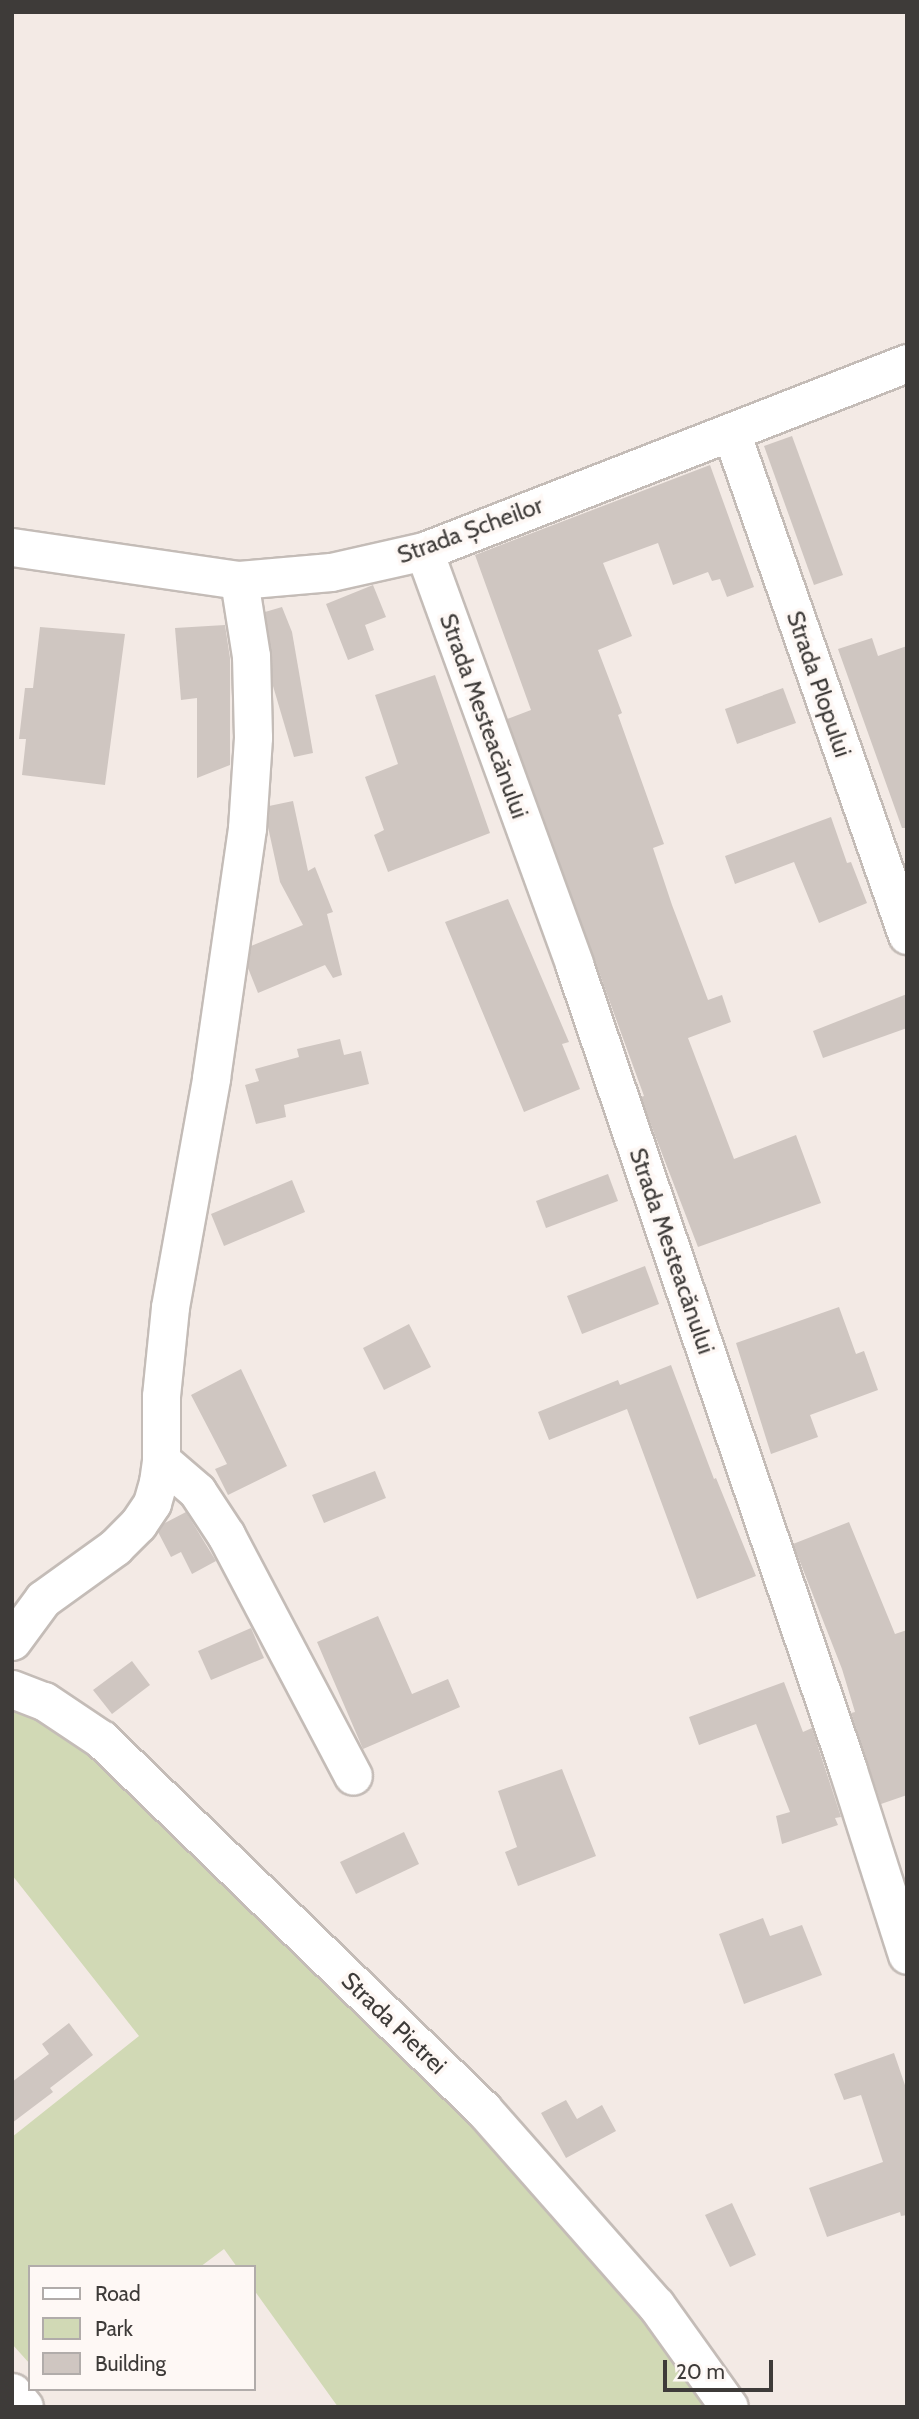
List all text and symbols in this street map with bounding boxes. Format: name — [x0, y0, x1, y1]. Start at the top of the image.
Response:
street label: Strada Șcheilor — [393, 490, 547, 570]
street label: Strada Plopului — [781, 607, 857, 761]
street label: Strada Mesteacănului — [434, 610, 534, 822]
street label: Strada Mesteacănului — [623, 1144, 721, 1358]
street label: Strada Pietrei — [336, 1966, 452, 2080]
legend — [28, 2265, 256, 2391]
text: Road — [95, 2281, 141, 2306]
text: Park — [95, 2316, 133, 2341]
scale bar — [667, 2346, 777, 2390]
text: Building — [95, 2351, 166, 2376]
text: 20 m — [676, 2359, 725, 2384]

